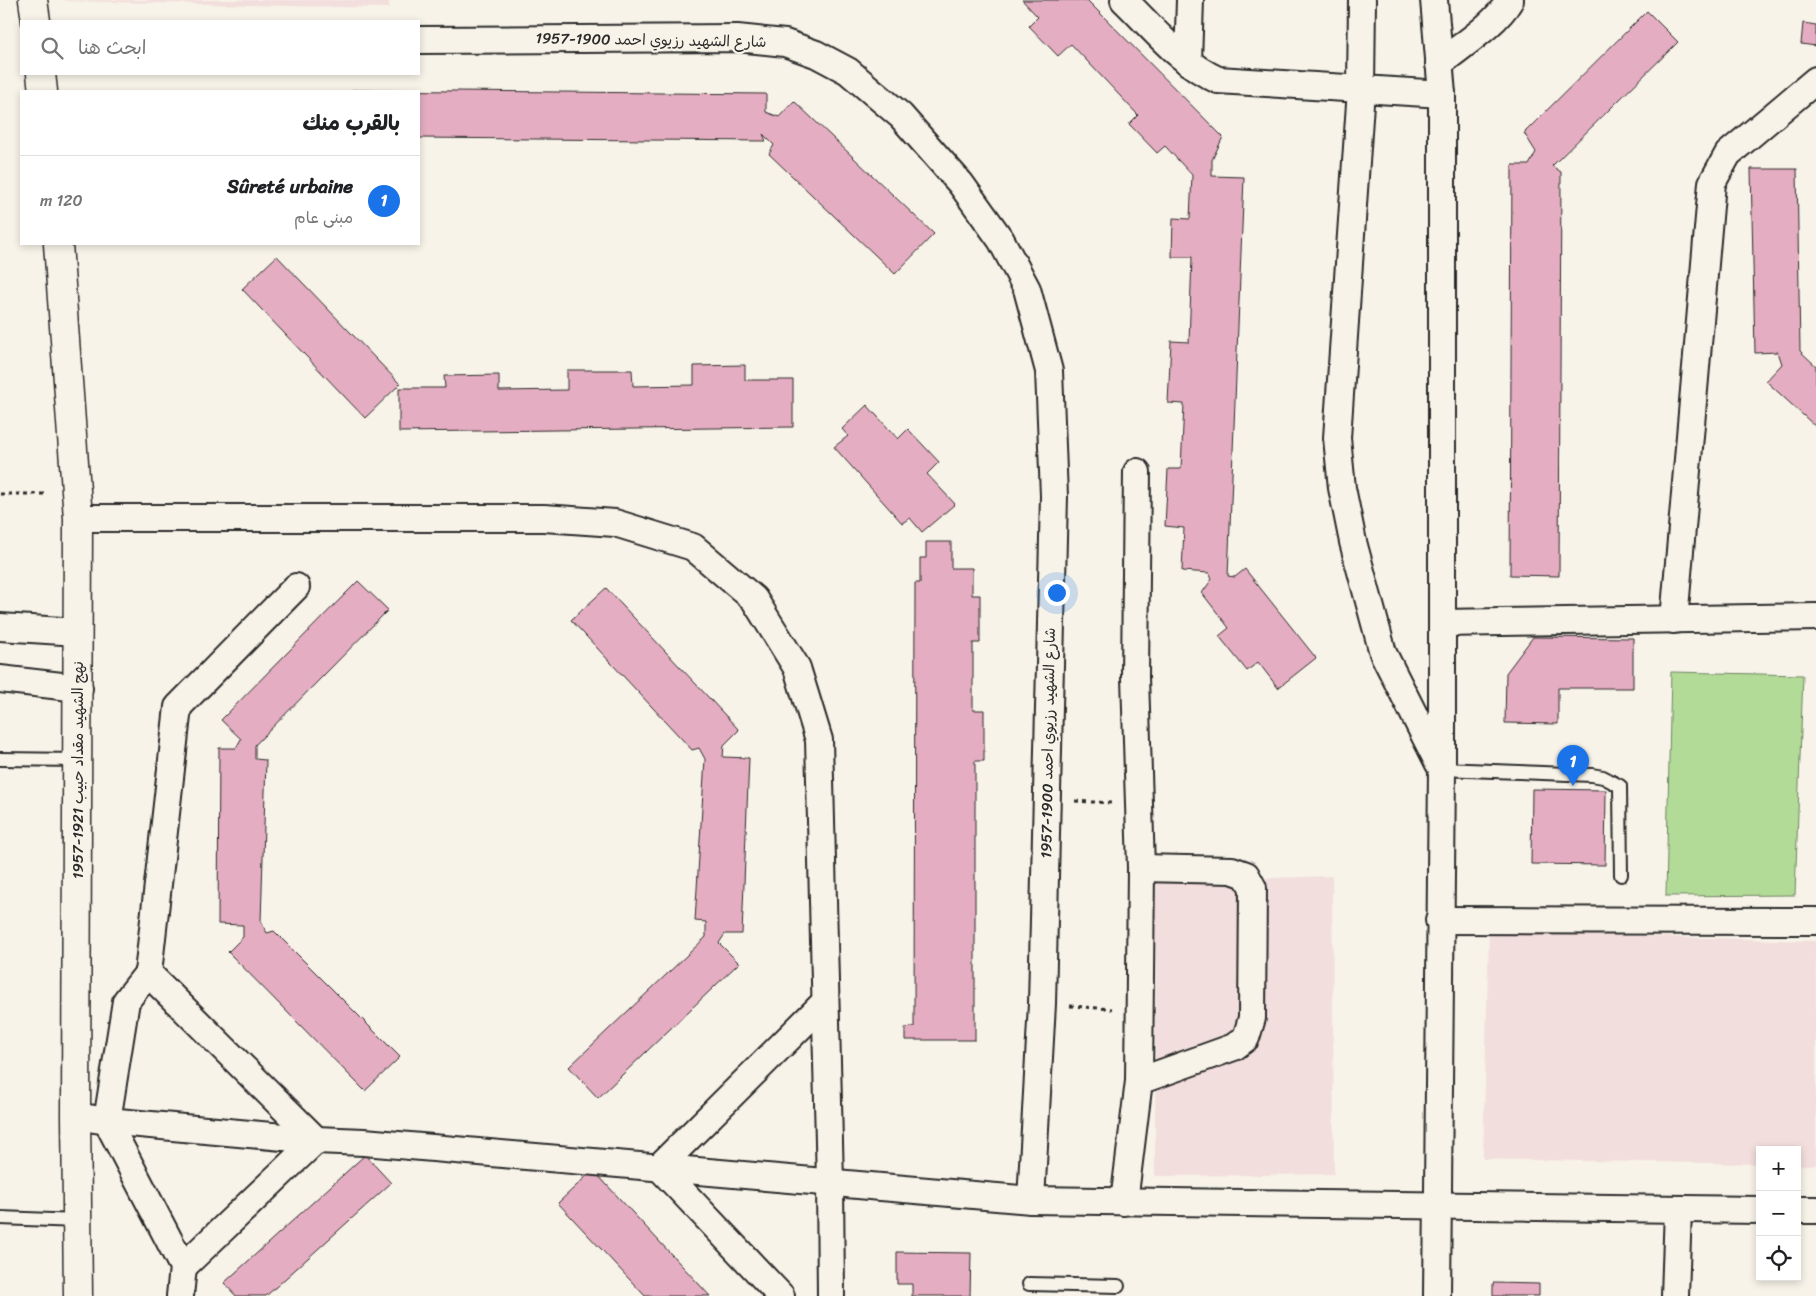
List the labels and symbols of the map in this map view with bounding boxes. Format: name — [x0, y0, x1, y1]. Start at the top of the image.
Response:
street label: شارع الشهيد رزيوي احمد 1900-1957 — [535, 25, 767, 55]
your location — [1044, 580, 1070, 606]
street label: شارع الشهيد رزيوي احمد 1900-1957 — [1033, 627, 1063, 859]
street label: نهج الشهيد مقداد حبيب 1921-1957 — [65, 661, 91, 879]
pin: 1 — [1557, 745, 1589, 786]

